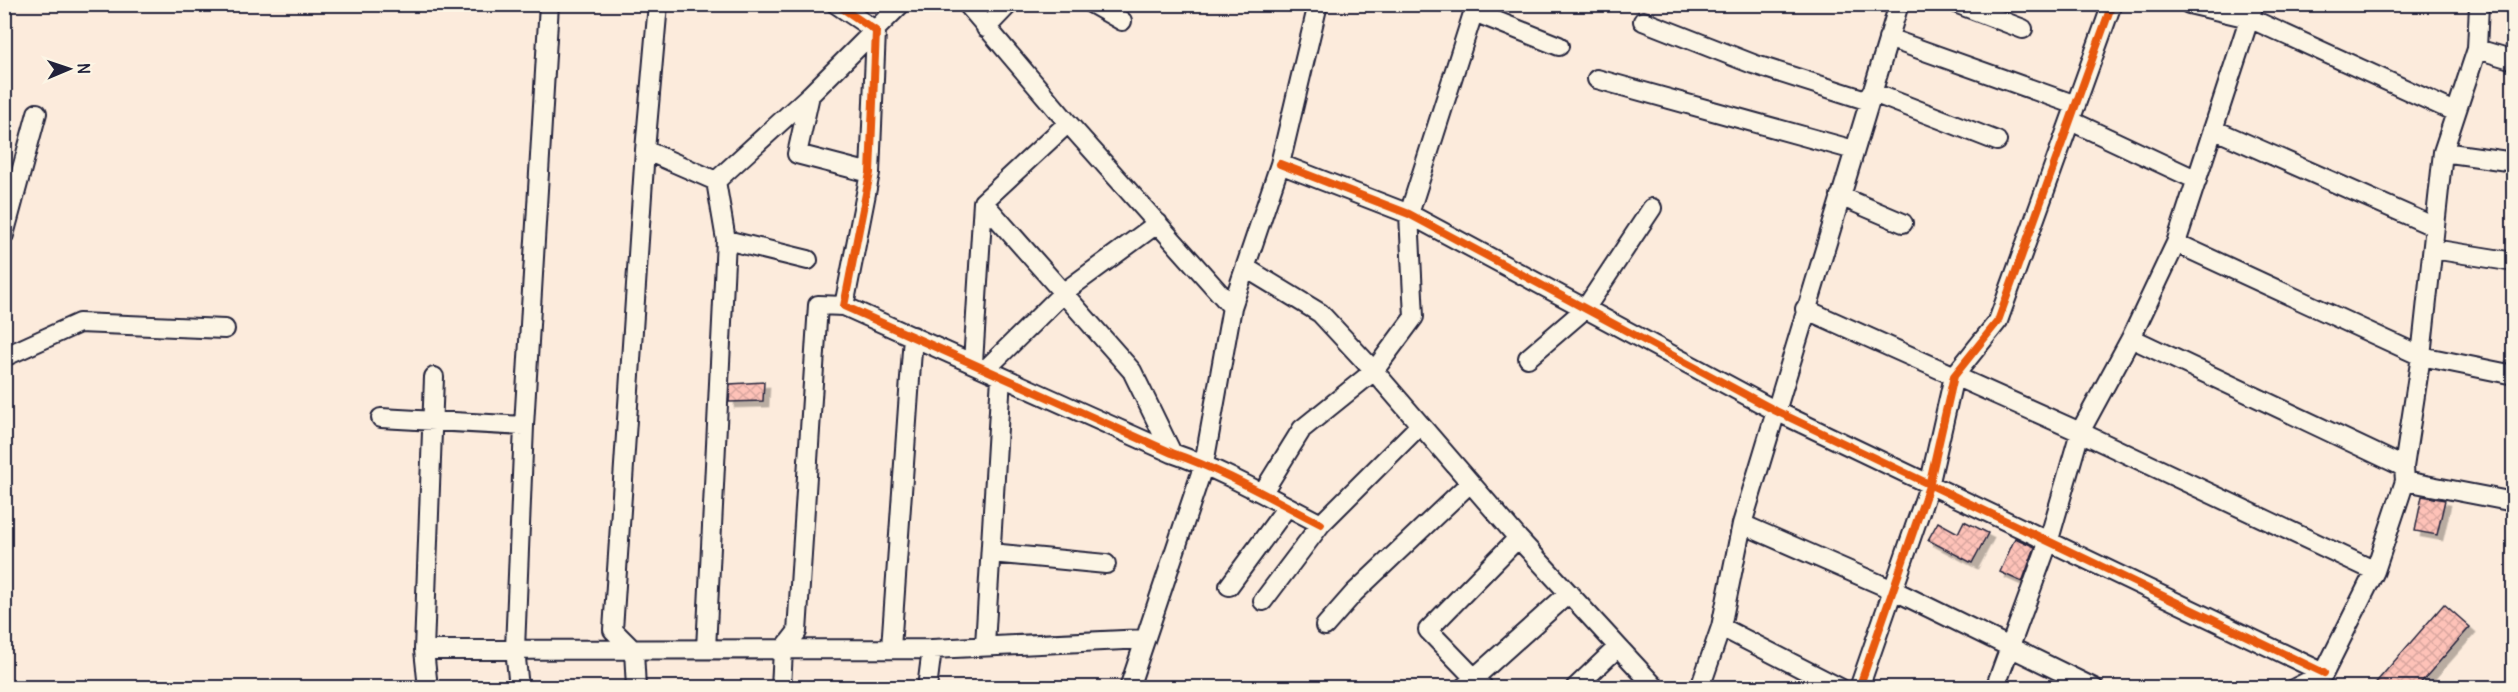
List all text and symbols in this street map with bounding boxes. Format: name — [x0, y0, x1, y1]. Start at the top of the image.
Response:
north arrow — [39, 39, 99, 99]
text: N — [74, 63, 94, 74]

